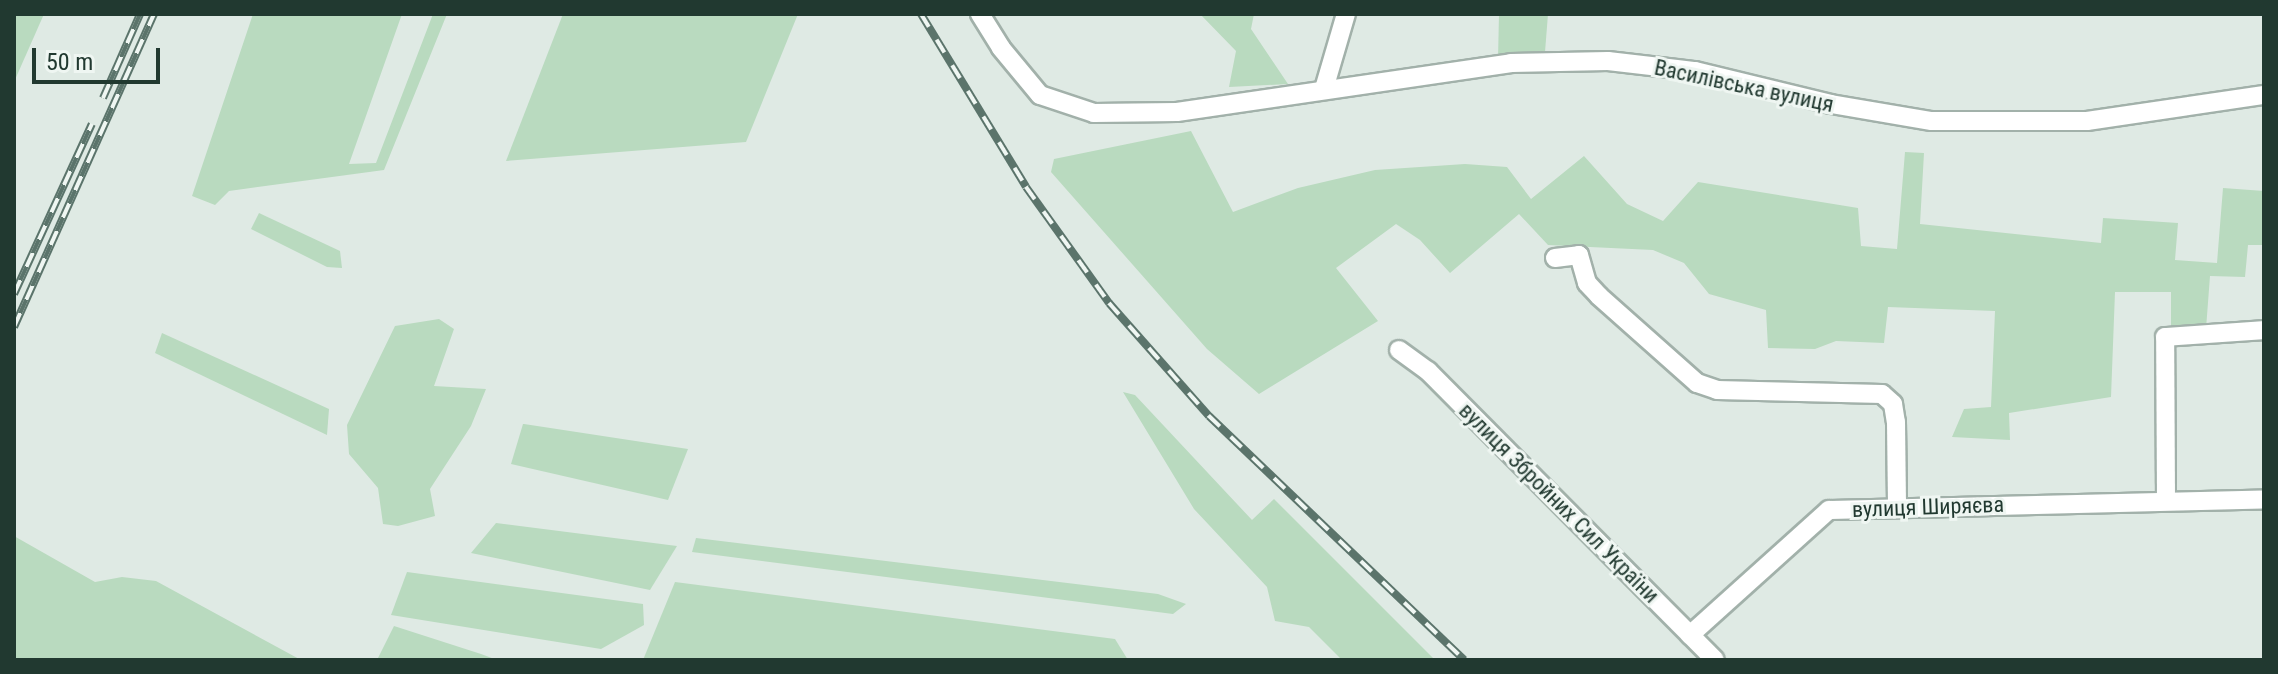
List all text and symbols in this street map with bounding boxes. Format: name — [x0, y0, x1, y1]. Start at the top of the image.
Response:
scale bar — [36, 32, 164, 82]
text: 50 m — [46, 48, 93, 76]
street label: Василівська вулиця — [1652, 54, 1836, 118]
street label: вулиця Збройних Сил України — [1454, 398, 1664, 608]
street label: вулиця Ширяєва — [1852, 491, 2004, 523]

